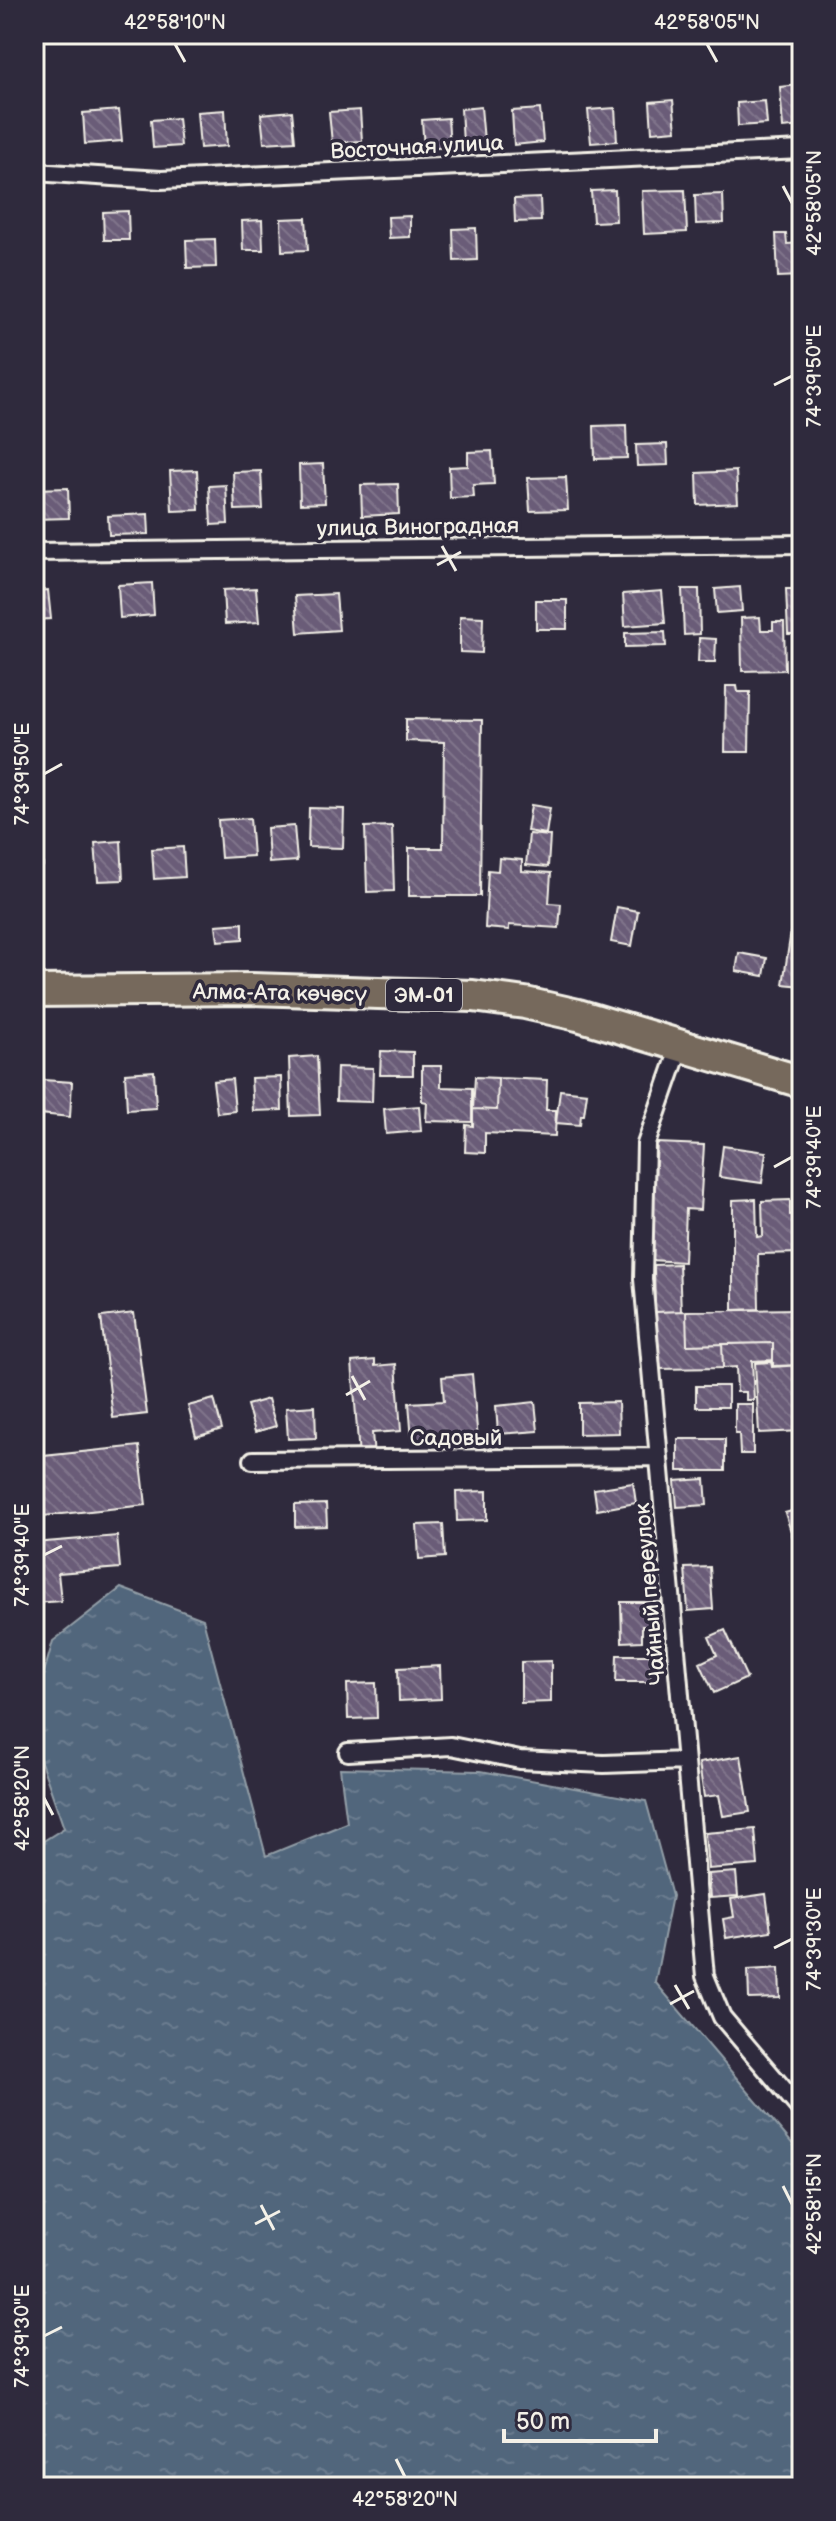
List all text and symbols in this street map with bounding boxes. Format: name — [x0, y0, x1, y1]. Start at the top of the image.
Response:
text: 42°58'10"N — [124, 11, 226, 35]
text: 42°58'05"N — [654, 11, 760, 35]
street label: Восточная улица — [330, 129, 504, 166]
text: 42°58'05"N — [803, 150, 827, 256]
text: 74°39'50"E — [803, 325, 827, 427]
street label: улица Виноградная — [317, 512, 519, 543]
text: 74°39'50"E — [11, 723, 35, 825]
street label: Алма-Ата көчөсү — [192, 978, 367, 1009]
road number: ЭМ-01 — [386, 979, 462, 1011]
text: 74°39'40"E — [803, 1105, 827, 1209]
street label: Садовый — [410, 1425, 502, 1452]
street label: Чайный переулок — [629, 1502, 672, 1686]
text: 74°39'40"E — [11, 1503, 35, 1607]
text: 42°58'20"N — [11, 1745, 35, 1851]
text: 74°39'30"E — [803, 1887, 827, 1991]
text: 42°58'15"N — [803, 2153, 827, 2255]
text: 74°39'30"E — [11, 2284, 35, 2388]
scale bar — [504, 2393, 656, 2443]
text: 50 m — [516, 2407, 570, 2436]
text: 42°58'20"N — [352, 2488, 458, 2512]

